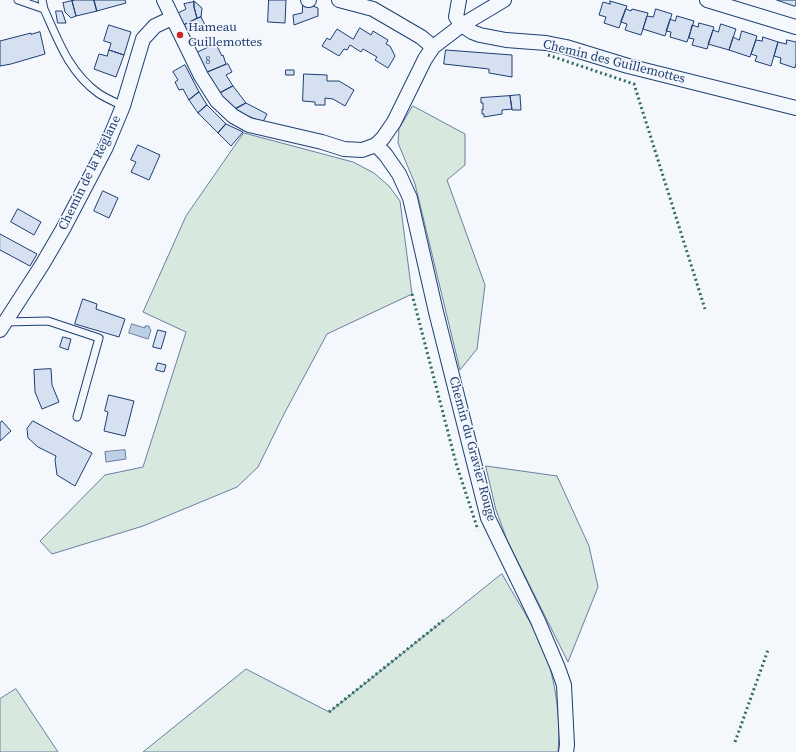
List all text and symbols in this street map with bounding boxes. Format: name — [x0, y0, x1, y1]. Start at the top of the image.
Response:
place label: Hameau Guillemottes — [188, 20, 262, 51]
marker: Hameau Guillemottes — [175, 30, 185, 40]
street label: Chemin des Guillemottes — [541, 37, 687, 87]
house number: 8 — [205, 54, 211, 68]
street label: Chemin de la Réglane — [55, 113, 125, 233]
street label: Chemin du Gravier Rouge — [445, 375, 499, 523]

